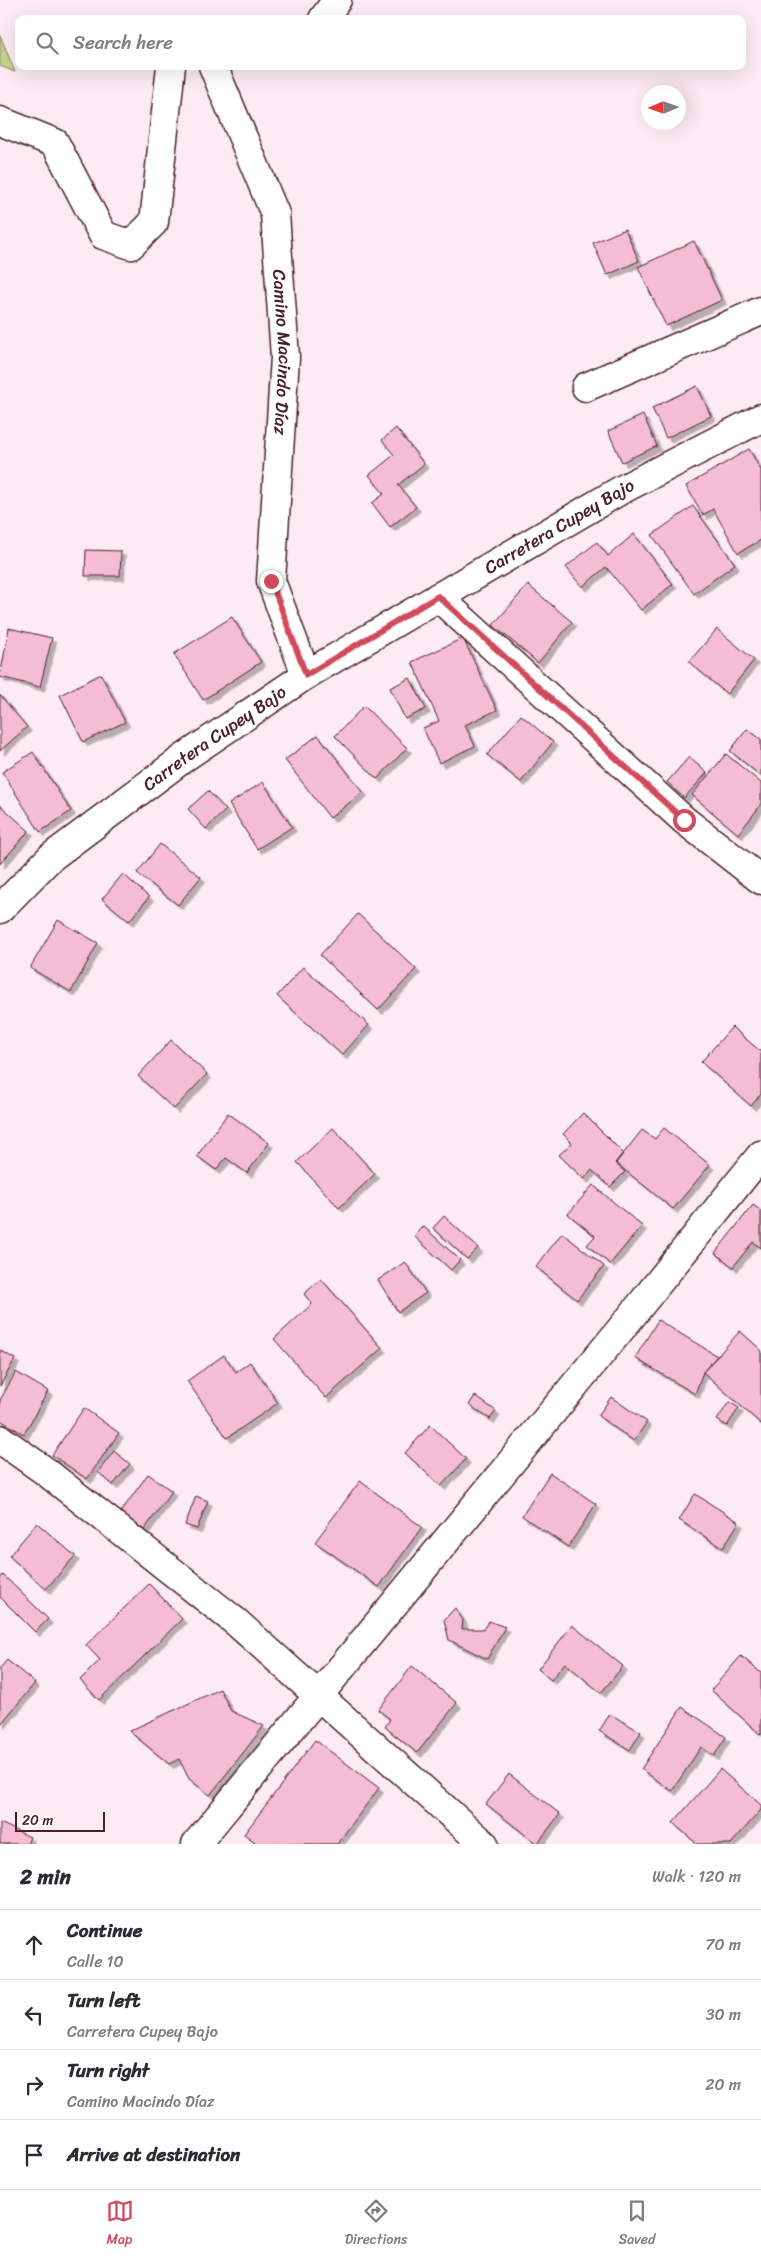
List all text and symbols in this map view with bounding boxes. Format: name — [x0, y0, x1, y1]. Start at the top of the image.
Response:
search box — [15, 15, 746, 70]
text: Search here — [73, 26, 173, 59]
icon: search — [33, 29, 61, 57]
north arrow — [641, 85, 686, 130]
street label: Camino Macindo Díaz — [263, 268, 301, 437]
street label: Carretera Cupey Bajo — [478, 470, 640, 583]
route end — [260, 570, 283, 593]
street label: Carretera Cupey Bajo — [135, 676, 293, 800]
route start — [673, 809, 696, 832]
text: 20 m — [22, 1808, 53, 1833]
scale bar — [15, 1809, 105, 1832]
text: 2 min — [20, 1858, 71, 1896]
text: Walk · 120 m — [652, 1862, 741, 1891]
text: Continue — [67, 1914, 143, 1947]
text: 70 m — [705, 1930, 741, 1959]
icon: ahead — [20, 1931, 48, 1959]
text: Calle 10 — [67, 1947, 124, 1976]
text: Turn left — [67, 1984, 140, 2017]
text: 30 m — [706, 2000, 741, 2029]
icon: left — [20, 2001, 48, 2029]
text: Carretera Cupey Bajo — [67, 2017, 218, 2046]
text: Turn right — [67, 2054, 149, 2087]
text: 20 m — [705, 2070, 741, 2099]
icon: right — [20, 2071, 48, 2099]
text: Camino Macindo Díaz — [67, 2087, 215, 2116]
text: Arrive at destination — [67, 2138, 240, 2171]
icon: arrive — [20, 2141, 48, 2169]
tab: Map — [106, 2197, 134, 2252]
tab: Directions — [345, 2197, 407, 2252]
tab: Saved — [619, 2197, 655, 2252]

